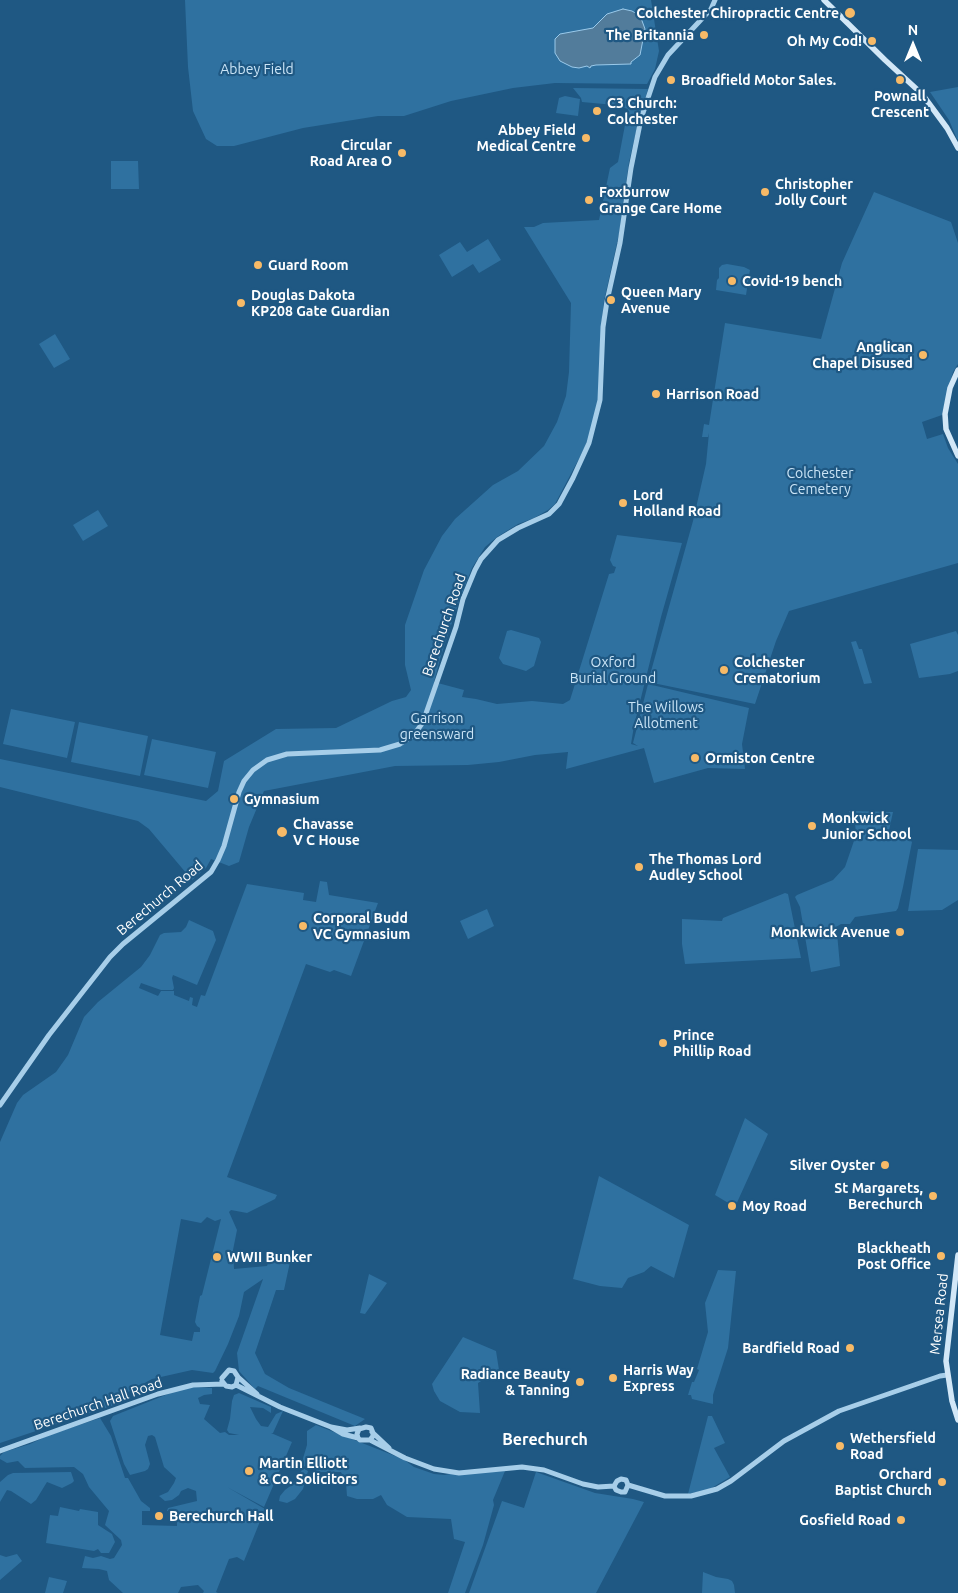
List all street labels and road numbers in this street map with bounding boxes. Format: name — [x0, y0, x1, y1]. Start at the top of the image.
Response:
street label: Berechurch Road — [419, 571, 469, 679]
street label: Berechurch Road — [113, 857, 207, 939]
street label: Mersea Road — [926, 1273, 952, 1355]
street label: Berechurch Hall Road — [31, 1374, 165, 1434]

